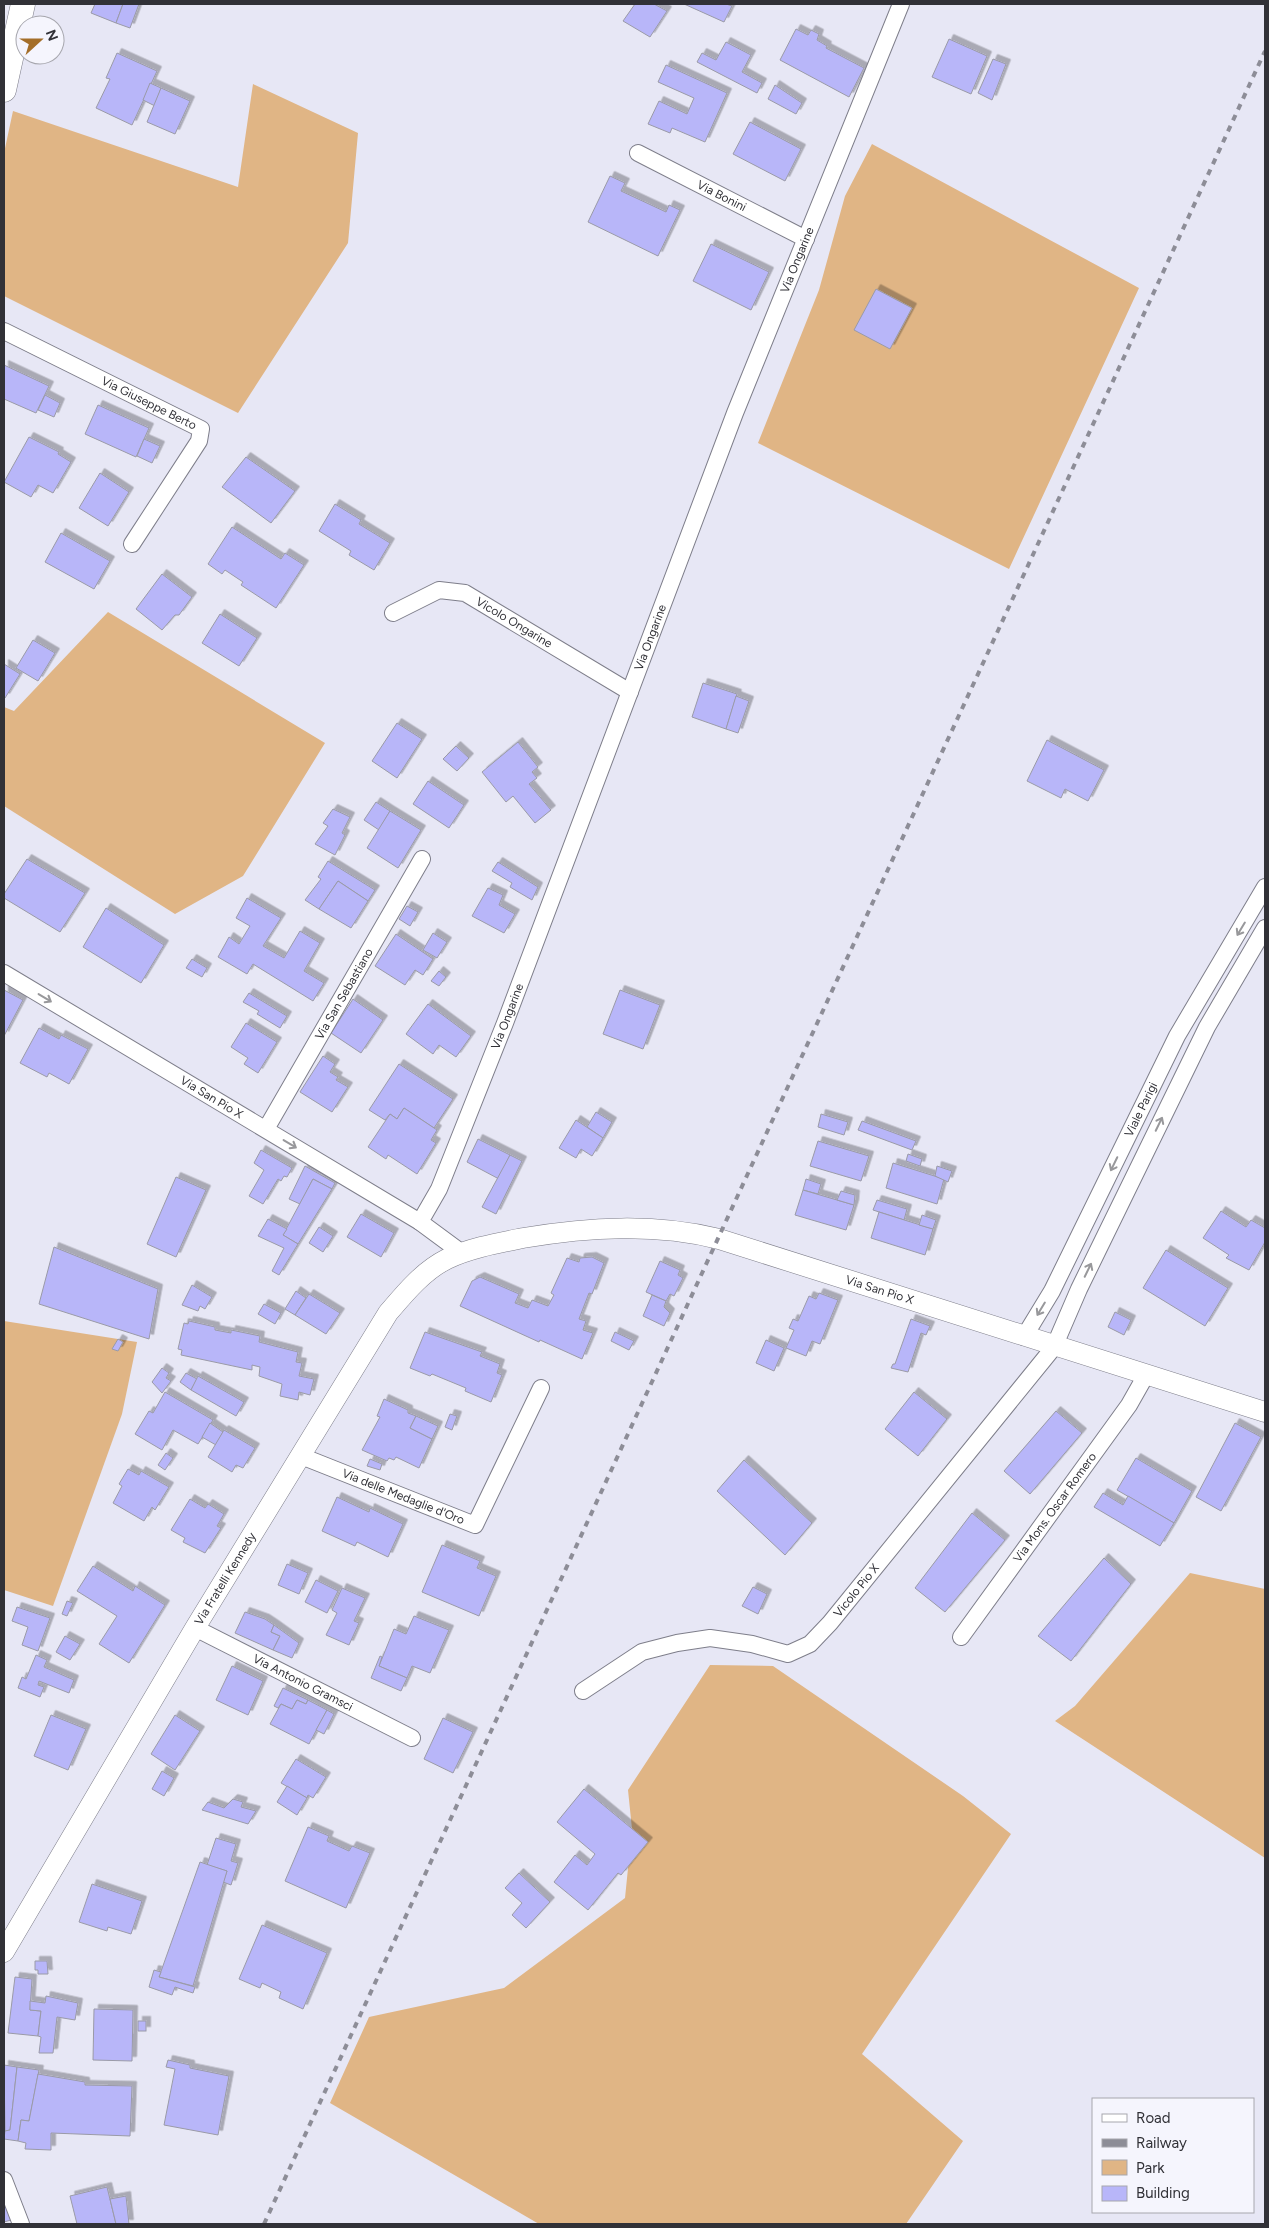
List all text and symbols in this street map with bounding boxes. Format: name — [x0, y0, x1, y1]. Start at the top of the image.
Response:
north arrow — [15, 15, 65, 65]
text: N — [42, 27, 62, 44]
street label: Via Bonini — [695, 177, 749, 214]
street label: Via Ongarine — [778, 225, 817, 295]
street label: Via Giuseppe Berto — [99, 374, 199, 433]
street label: Vicolo Ongarine — [474, 594, 555, 651]
street label: Via Ongarine — [632, 602, 669, 672]
one-way arrow — [1235, 921, 1245, 935]
street label: Via San Sebastiano — [312, 946, 376, 1042]
street label: Via Ongarine — [488, 981, 526, 1051]
one-way arrow — [38, 994, 52, 1004]
street label: Via San Pio X — [178, 1073, 246, 1122]
street label: Viale Parigi — [1122, 1080, 1160, 1139]
one-way arrow — [1154, 1116, 1164, 1131]
one-way arrow — [283, 1139, 297, 1149]
one-way arrow — [1109, 1156, 1118, 1171]
one-way arrow — [1084, 1263, 1094, 1278]
street label: Via San Pio X — [844, 1273, 916, 1307]
one-way arrow — [1035, 1302, 1045, 1316]
street label: Via Mons. Oscar Romero — [1010, 1450, 1099, 1565]
street label: Via delle Medaglie d'Oro — [340, 1466, 466, 1527]
street label: Via Fratelli Kennedy — [192, 1529, 259, 1628]
street label: Vicolo Pio X — [831, 1561, 882, 1620]
street label: Via Antonio Gramsci — [251, 1652, 355, 1714]
legend — [1092, 2098, 1254, 2213]
text: Road — [1136, 2109, 1171, 2127]
text: Railway — [1136, 2134, 1187, 2152]
text: Park — [1136, 2159, 1165, 2177]
text: Building — [1136, 2184, 1190, 2202]

